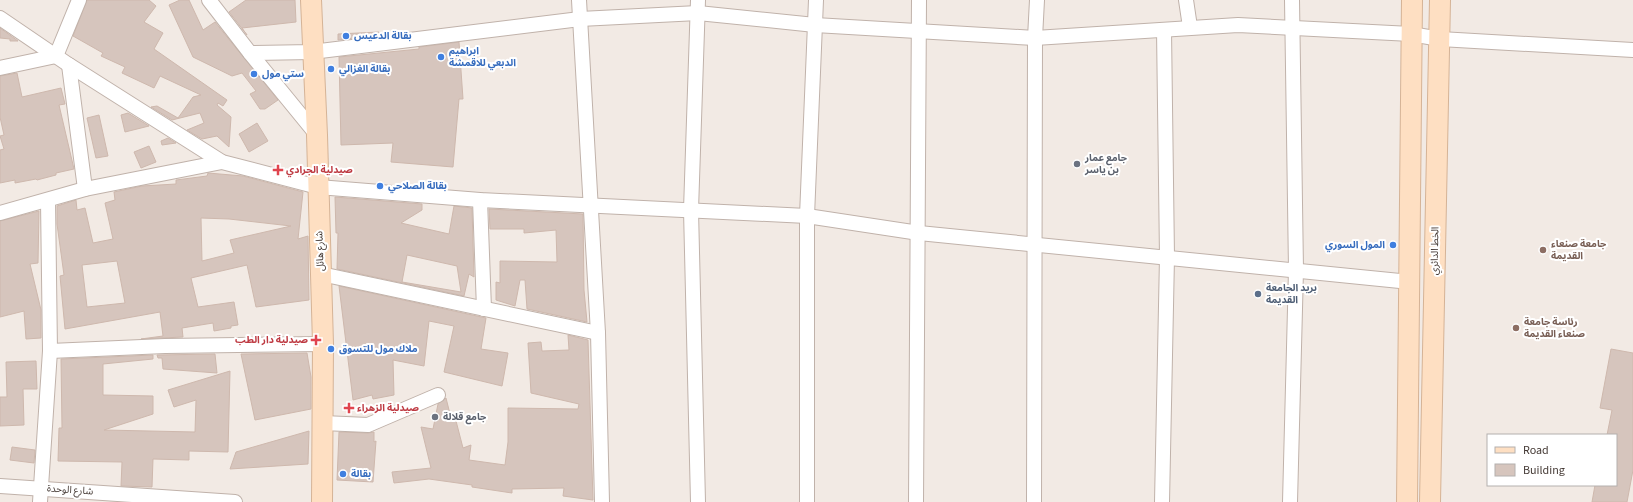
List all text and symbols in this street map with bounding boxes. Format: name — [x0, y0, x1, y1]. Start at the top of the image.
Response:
place label: بقالة الدعيس — [354, 29, 412, 43]
marker: بقالة الدعيس — [341, 31, 351, 41]
place label: ابراهيم الدبعي للاقمشة — [449, 44, 516, 71]
marker: ابراهيم الدبعي للاقمشة — [436, 52, 446, 62]
place label: بقالة الغزالي — [339, 62, 390, 77]
marker: بقالة الغزالي — [326, 64, 336, 74]
place label: ستي مول — [262, 67, 304, 82]
marker: ستي مول — [249, 69, 259, 79]
place label: جامع عمار بن ياسر — [1084, 151, 1128, 177]
marker: جامع عمار بن ياسر — [1072, 159, 1082, 169]
place label: صيدلية الجرادي — [286, 163, 353, 178]
marker: صيدلية الجرادي — [273, 165, 283, 175]
place label: بقالة الصلاحي — [388, 179, 447, 194]
marker: بقالة الصلاحي — [375, 181, 385, 191]
street label: الخط الدائري — [1428, 227, 1443, 275]
street label: شارع هائل — [312, 231, 328, 271]
place label: جامعة صنعاء القديمة — [1551, 237, 1607, 263]
place label: المول السوري — [1325, 238, 1385, 253]
marker: المول السوري — [1388, 240, 1398, 250]
marker: جامعة صنعاء القديمة — [1538, 245, 1548, 255]
place label: بريد الجامعة القديمة — [1266, 281, 1317, 307]
marker: بريد الجامعة القديمة — [1253, 289, 1263, 299]
place label: رئاسة جامعة صنعاء القديمة — [1524, 315, 1585, 341]
marker: رئاسة جامعة صنعاء القديمة — [1511, 323, 1521, 333]
place label: صيدلية دار الطب — [235, 333, 308, 347]
marker: صيدلية دار الطب — [311, 335, 321, 345]
place label: ملاك مول للتسوق — [339, 342, 418, 356]
marker: ملاك مول للتسوق — [326, 344, 336, 354]
place label: صيدلية الزهراء — [357, 401, 419, 415]
marker: صيدلية الزهراء — [344, 403, 354, 413]
place label: جامع قلالة — [443, 410, 487, 425]
marker: جامع قلالة — [430, 412, 440, 422]
legend — [1487, 434, 1617, 486]
text: Road — [1523, 442, 1549, 459]
text: Building — [1523, 462, 1565, 479]
place label: بقالة — [351, 467, 371, 481]
marker: بقالة — [338, 469, 348, 479]
street label: شارع الوحدة — [46, 481, 94, 499]

